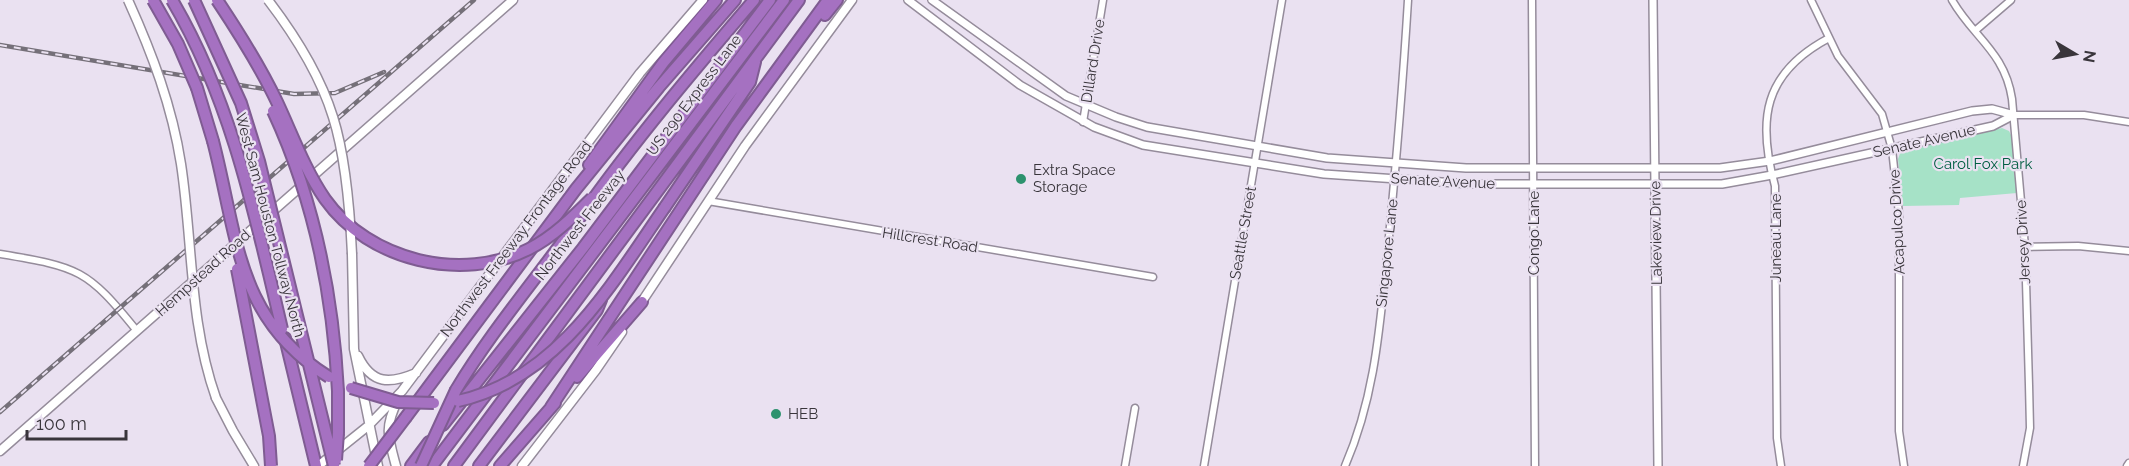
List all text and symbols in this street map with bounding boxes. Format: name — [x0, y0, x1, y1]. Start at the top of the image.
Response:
street label: Dillard Drive — [1078, 18, 1109, 104]
north arrow — [2045, 24, 2105, 84]
street label: US 290 Express Lane — [643, 31, 745, 159]
text: N — [2079, 49, 2100, 64]
street label: West Sam Houston Tollway North — [231, 111, 309, 339]
street label: Senate Avenue — [1871, 120, 1977, 162]
street label: Northwest Freeway Frontage Road — [437, 138, 595, 340]
park label: Carol Fox Park — [1934, 155, 2032, 173]
place label: Extra Space Storage — [1033, 161, 1116, 196]
street label: Northwest Freeway — [531, 166, 629, 284]
street label: Senate Avenue — [1390, 169, 1496, 193]
street label: Acapulco Drive — [1885, 169, 1909, 275]
marker: Extra Space Storage — [1014, 172, 1028, 186]
street label: Lakeview Drive — [1646, 181, 1666, 285]
street label: Seattle Street — [1226, 185, 1260, 281]
street label: Congo Lane — [1525, 191, 1543, 275]
street label: Juneau Lane — [1767, 193, 1785, 282]
street label: Singapore Lane — [1372, 198, 1402, 308]
street label: Jersey Drive — [2012, 199, 2034, 285]
street label: Hillcrest Road — [881, 224, 979, 256]
street label: Hempstead Road — [152, 226, 254, 320]
scale bar — [27, 403, 126, 441]
place label: HEB — [788, 405, 818, 423]
marker: HEB — [769, 407, 783, 421]
text: 100 m — [36, 413, 87, 434]

